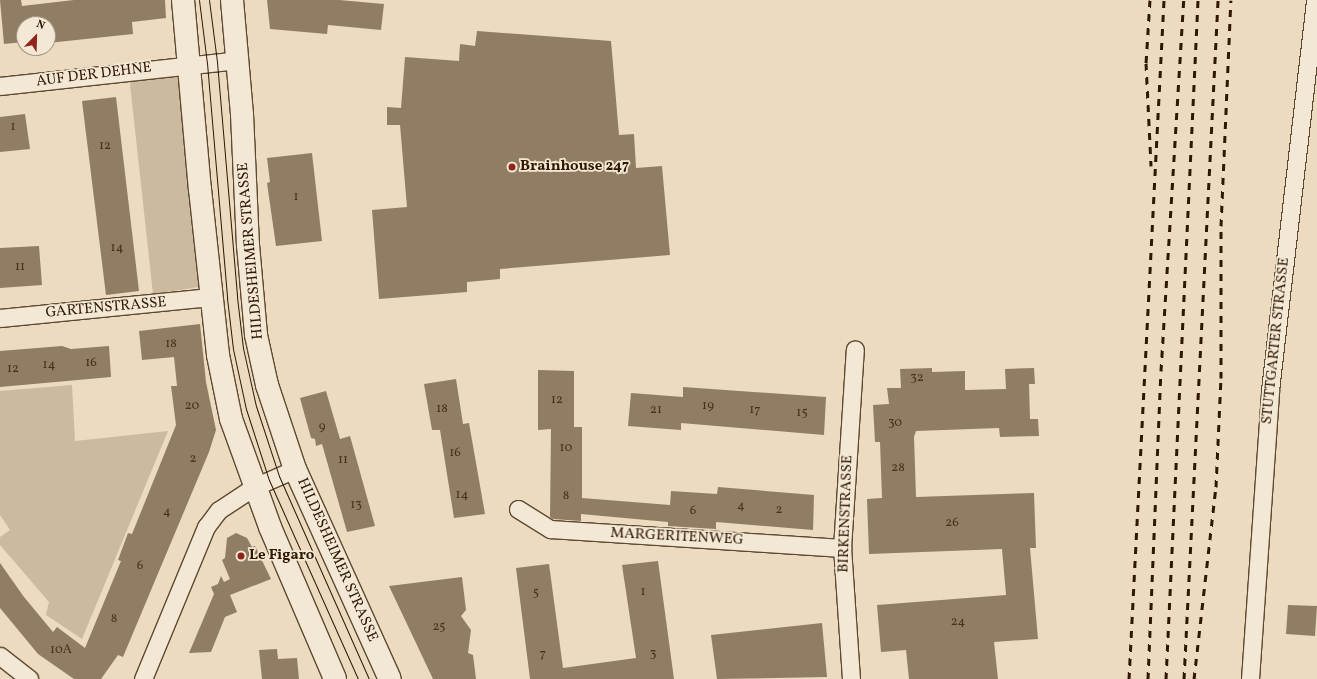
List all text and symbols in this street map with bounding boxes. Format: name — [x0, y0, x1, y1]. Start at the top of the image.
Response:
north arrow — [16, 16, 56, 56]
text: N — [34, 17, 47, 34]
street label: AUF DER DEHNE — [35, 59, 153, 91]
house number: 1 — [10, 119, 16, 135]
house number: 12 — [99, 138, 111, 154]
place label: Brainhouse 247 — [520, 158, 629, 176]
street label: HILDESHEIMER STRASSE — [234, 162, 268, 340]
marker: Brainhouse 247 — [507, 162, 517, 172]
house number: 1 — [293, 189, 299, 205]
house number: 14 — [111, 240, 123, 256]
street label: STUTTGARTER STRASSE — [1258, 257, 1294, 425]
house number: 11 — [15, 259, 25, 275]
street label: GARTENSTRASSE — [45, 294, 167, 322]
house number: 18 — [165, 336, 177, 352]
house number: 16 — [85, 355, 97, 371]
house number: 14 — [43, 357, 55, 373]
house number: 12 — [7, 361, 19, 377]
house number: 32 — [910, 370, 924, 386]
house number: 12 — [551, 392, 563, 408]
house number: 20 — [185, 398, 199, 414]
house number: 19 — [702, 398, 714, 414]
house number: 18 — [436, 401, 448, 417]
house number: 21 — [650, 402, 662, 418]
house number: 17 — [749, 402, 761, 418]
house number: 15 — [796, 405, 808, 421]
house number: 30 — [888, 415, 902, 431]
house number: 9 — [319, 419, 325, 435]
house number: 10 — [560, 440, 572, 456]
house number: 16 — [449, 445, 461, 461]
house number: 2 — [190, 451, 196, 467]
house number: 11 — [338, 452, 348, 468]
street label: BIRKENSTRASSE — [835, 455, 857, 573]
house number: 28 — [891, 460, 905, 476]
street label: HILDESHEIMER STRASSE — [293, 475, 381, 645]
house number: 14 — [456, 487, 468, 503]
house number: 8 — [563, 488, 569, 504]
house number: 13 — [350, 497, 362, 513]
house number: 4 — [737, 498, 745, 514]
house number: 2 — [776, 502, 782, 518]
house number: 6 — [690, 503, 696, 519]
house number: 4 — [163, 504, 171, 520]
house number: 26 — [945, 515, 959, 531]
street label: MARGERITENWEG — [610, 525, 744, 549]
place label: Le Figaro — [249, 547, 314, 565]
marker: Le Figaro — [236, 551, 246, 561]
house number: 6 — [137, 558, 143, 574]
house number: 1 — [640, 584, 646, 600]
house number: 5 — [533, 585, 539, 601]
house number: 8 — [111, 611, 117, 627]
house number: 24 — [951, 614, 965, 630]
house number: 25 — [432, 619, 446, 635]
house number: 10A — [50, 642, 72, 658]
house number: 7 — [540, 646, 546, 662]
house number: 3 — [650, 646, 656, 662]

